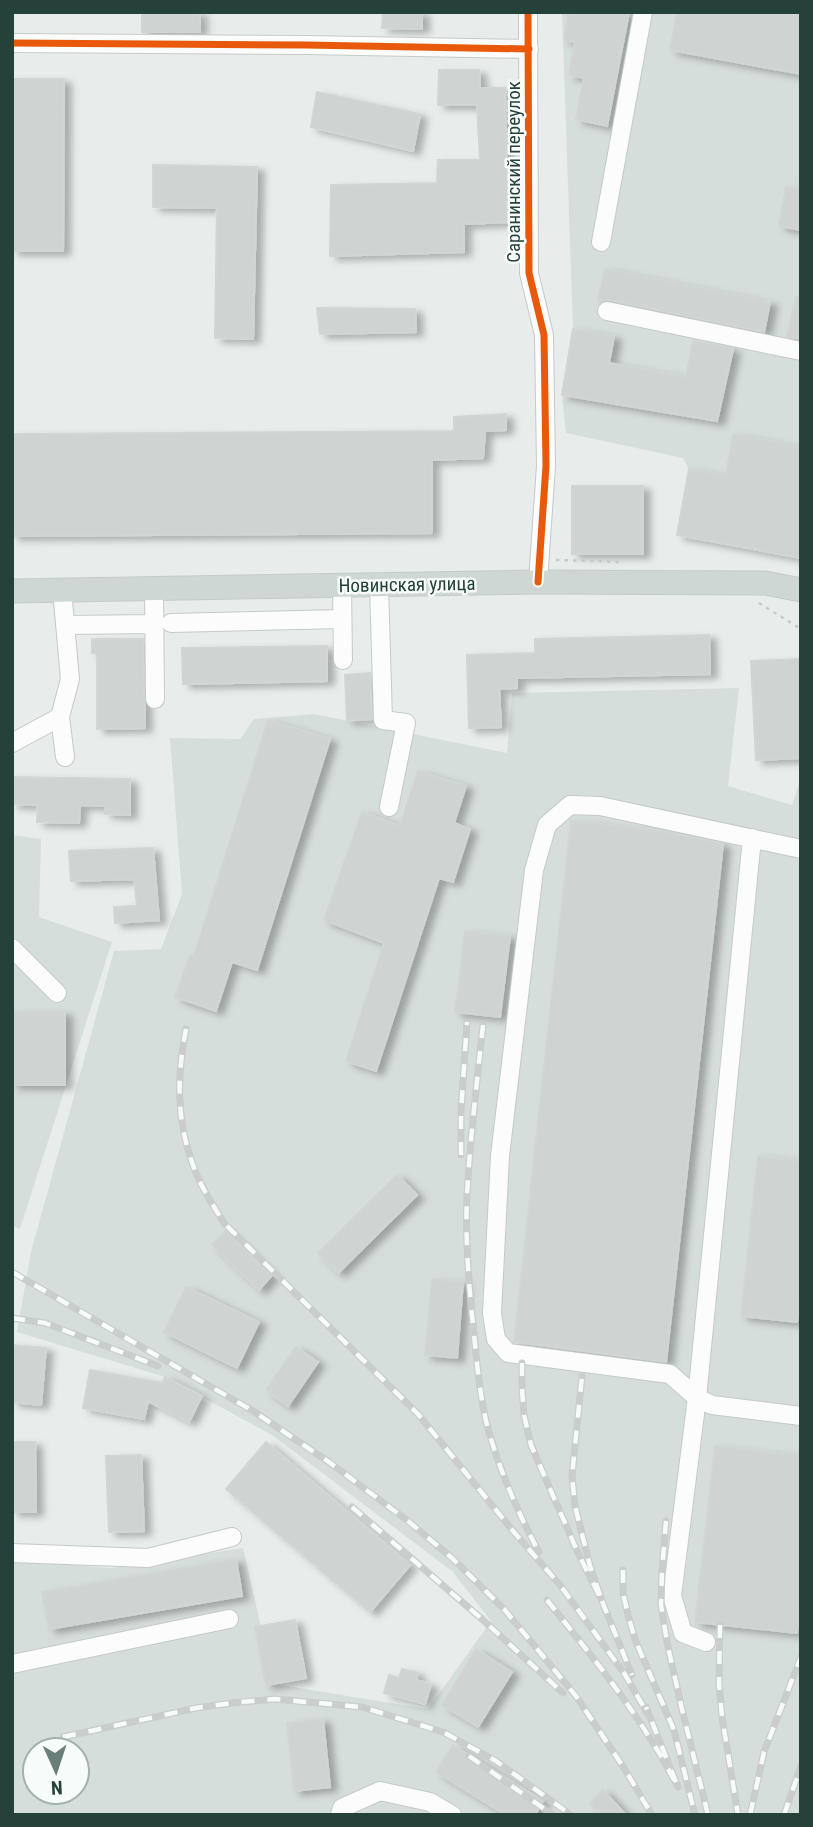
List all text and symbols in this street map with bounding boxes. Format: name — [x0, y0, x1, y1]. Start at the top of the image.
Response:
street label: Саранинский переулок — [502, 81, 525, 263]
street label: Новинская улица — [338, 572, 476, 597]
north arrow — [21, 1736, 91, 1806]
text: N — [50, 1776, 63, 1799]

